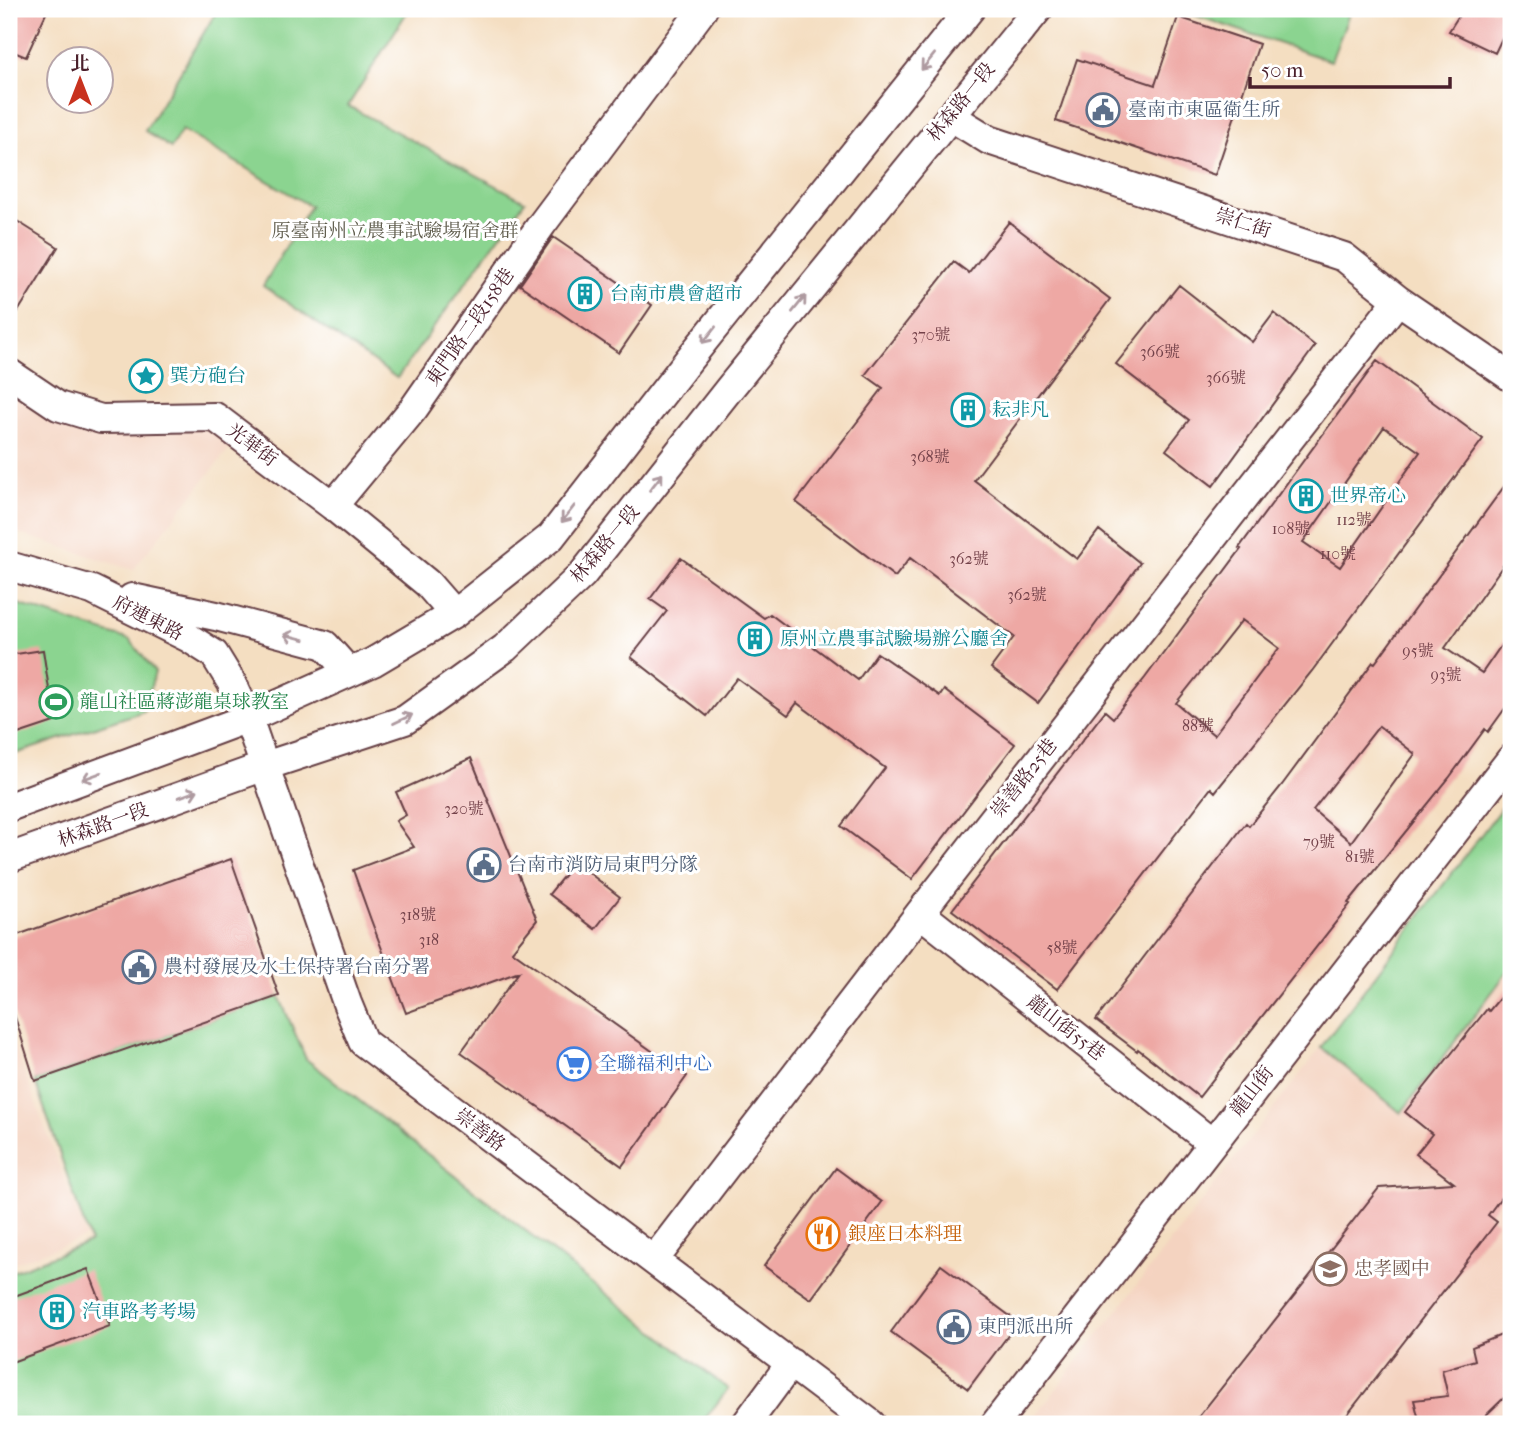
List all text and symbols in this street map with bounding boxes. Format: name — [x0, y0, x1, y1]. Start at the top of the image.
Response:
north arrow — [46, 46, 116, 116]
scale bar — [1250, 46, 1450, 90]
one-way arrow — [920, 52, 935, 71]
text: 北 — [70, 53, 90, 75]
street label: 林森路一段 — [923, 58, 999, 146]
text: 50 m — [1261, 58, 1304, 82]
public building icon: 臺南市東區衛生所 — [1084, 91, 1122, 129]
place label: 臺南市東區衛生所 — [1128, 99, 1280, 121]
street label: 崇仁街 — [1212, 204, 1274, 242]
park label: 原臺南州立農事試驗場宿舍群 — [271, 220, 519, 242]
street label: 東門路二段158巷 — [421, 264, 519, 390]
building icon: 台南市農會超市 — [566, 275, 604, 313]
place label: 台南市農會超市 — [610, 283, 743, 305]
one-way arrow — [791, 296, 806, 314]
house number: 370號 — [911, 325, 951, 344]
one-way arrow — [701, 326, 717, 344]
house number: 366號 — [1140, 342, 1180, 361]
place icon: 巽方砲台 — [127, 357, 165, 395]
place label: 巽方砲台 — [170, 365, 246, 387]
house number: 366號 — [1206, 368, 1246, 387]
building icon: 耘非凡 — [949, 391, 987, 429]
place label: 耘非凡 — [992, 399, 1049, 421]
street label: 光華街 — [223, 419, 281, 471]
house number: 368號 — [910, 447, 950, 466]
one-way arrow — [649, 473, 664, 491]
building icon: 世界帝心 — [1287, 477, 1325, 515]
place label: 世界帝心 — [1330, 485, 1406, 507]
street label: 林森路一段 — [566, 501, 644, 587]
one-way arrow — [561, 504, 576, 523]
house number: 112號 — [1336, 510, 1372, 529]
house number: 108號 — [1272, 519, 1310, 538]
house number: 110號 — [1320, 544, 1356, 563]
house number: 362號 — [949, 549, 989, 568]
house number: 362號 — [1007, 585, 1047, 604]
street label: 府連東路 — [109, 591, 187, 645]
building icon: 原州立農事試驗場辦公廳舍 — [736, 620, 774, 658]
place label: 原州立農事試驗場辦公廳舍 — [780, 628, 1008, 650]
one-way arrow — [283, 630, 306, 643]
house number: 95號 — [1402, 641, 1434, 660]
house number: 93號 — [1431, 665, 1461, 684]
sports icon: 龍山社區蔣澎龍桌球教室 — [37, 683, 75, 721]
place label: 龍山社區蔣澎龍桌球教室 — [80, 691, 289, 713]
one-way arrow — [392, 712, 413, 725]
house number: 88號 — [1182, 716, 1214, 735]
street label: 崇善路25巷 — [986, 734, 1062, 822]
one-way arrow — [82, 771, 104, 784]
one-way arrow — [177, 787, 199, 799]
street label: 林森路一段 — [55, 798, 151, 852]
house number: 320號 — [444, 799, 484, 818]
house number: 79號 — [1303, 832, 1335, 851]
public building icon: 台南市消防局東門分隊 — [465, 846, 503, 884]
house number: 81號 — [1345, 847, 1375, 866]
place label: 台南市消防局東門分隊 — [508, 854, 698, 876]
house number: 318號 — [400, 905, 436, 924]
house number: 318 — [419, 930, 439, 949]
house number: 58號 — [1047, 938, 1077, 957]
public building icon: 農村發展及水土保持署台南分署 — [120, 948, 158, 986]
place label: 農村發展及水土保持署台南分署 — [164, 956, 430, 978]
street label: 龍山街55巷 — [1023, 991, 1109, 1065]
supermarket icon: 全聯福利中心 — [555, 1045, 593, 1083]
place label: 全聯福利中心 — [598, 1053, 712, 1075]
street label: 龍山街 — [1226, 1062, 1278, 1120]
street label: 崇善路 — [451, 1104, 509, 1156]
restaurant icon: 銀座日本料理 — [804, 1215, 842, 1253]
place label: 銀座日本料理 — [848, 1223, 962, 1245]
school or university icon: 忠孝國中 — [1311, 1250, 1349, 1288]
place label: 忠孝國中 — [1354, 1258, 1430, 1280]
building icon: 汽車路考考場 — [38, 1293, 76, 1331]
place label: 汽車路考考場 — [82, 1301, 196, 1323]
public building icon: 東門派出所 — [935, 1308, 973, 1346]
place label: 東門派出所 — [978, 1316, 1073, 1338]

